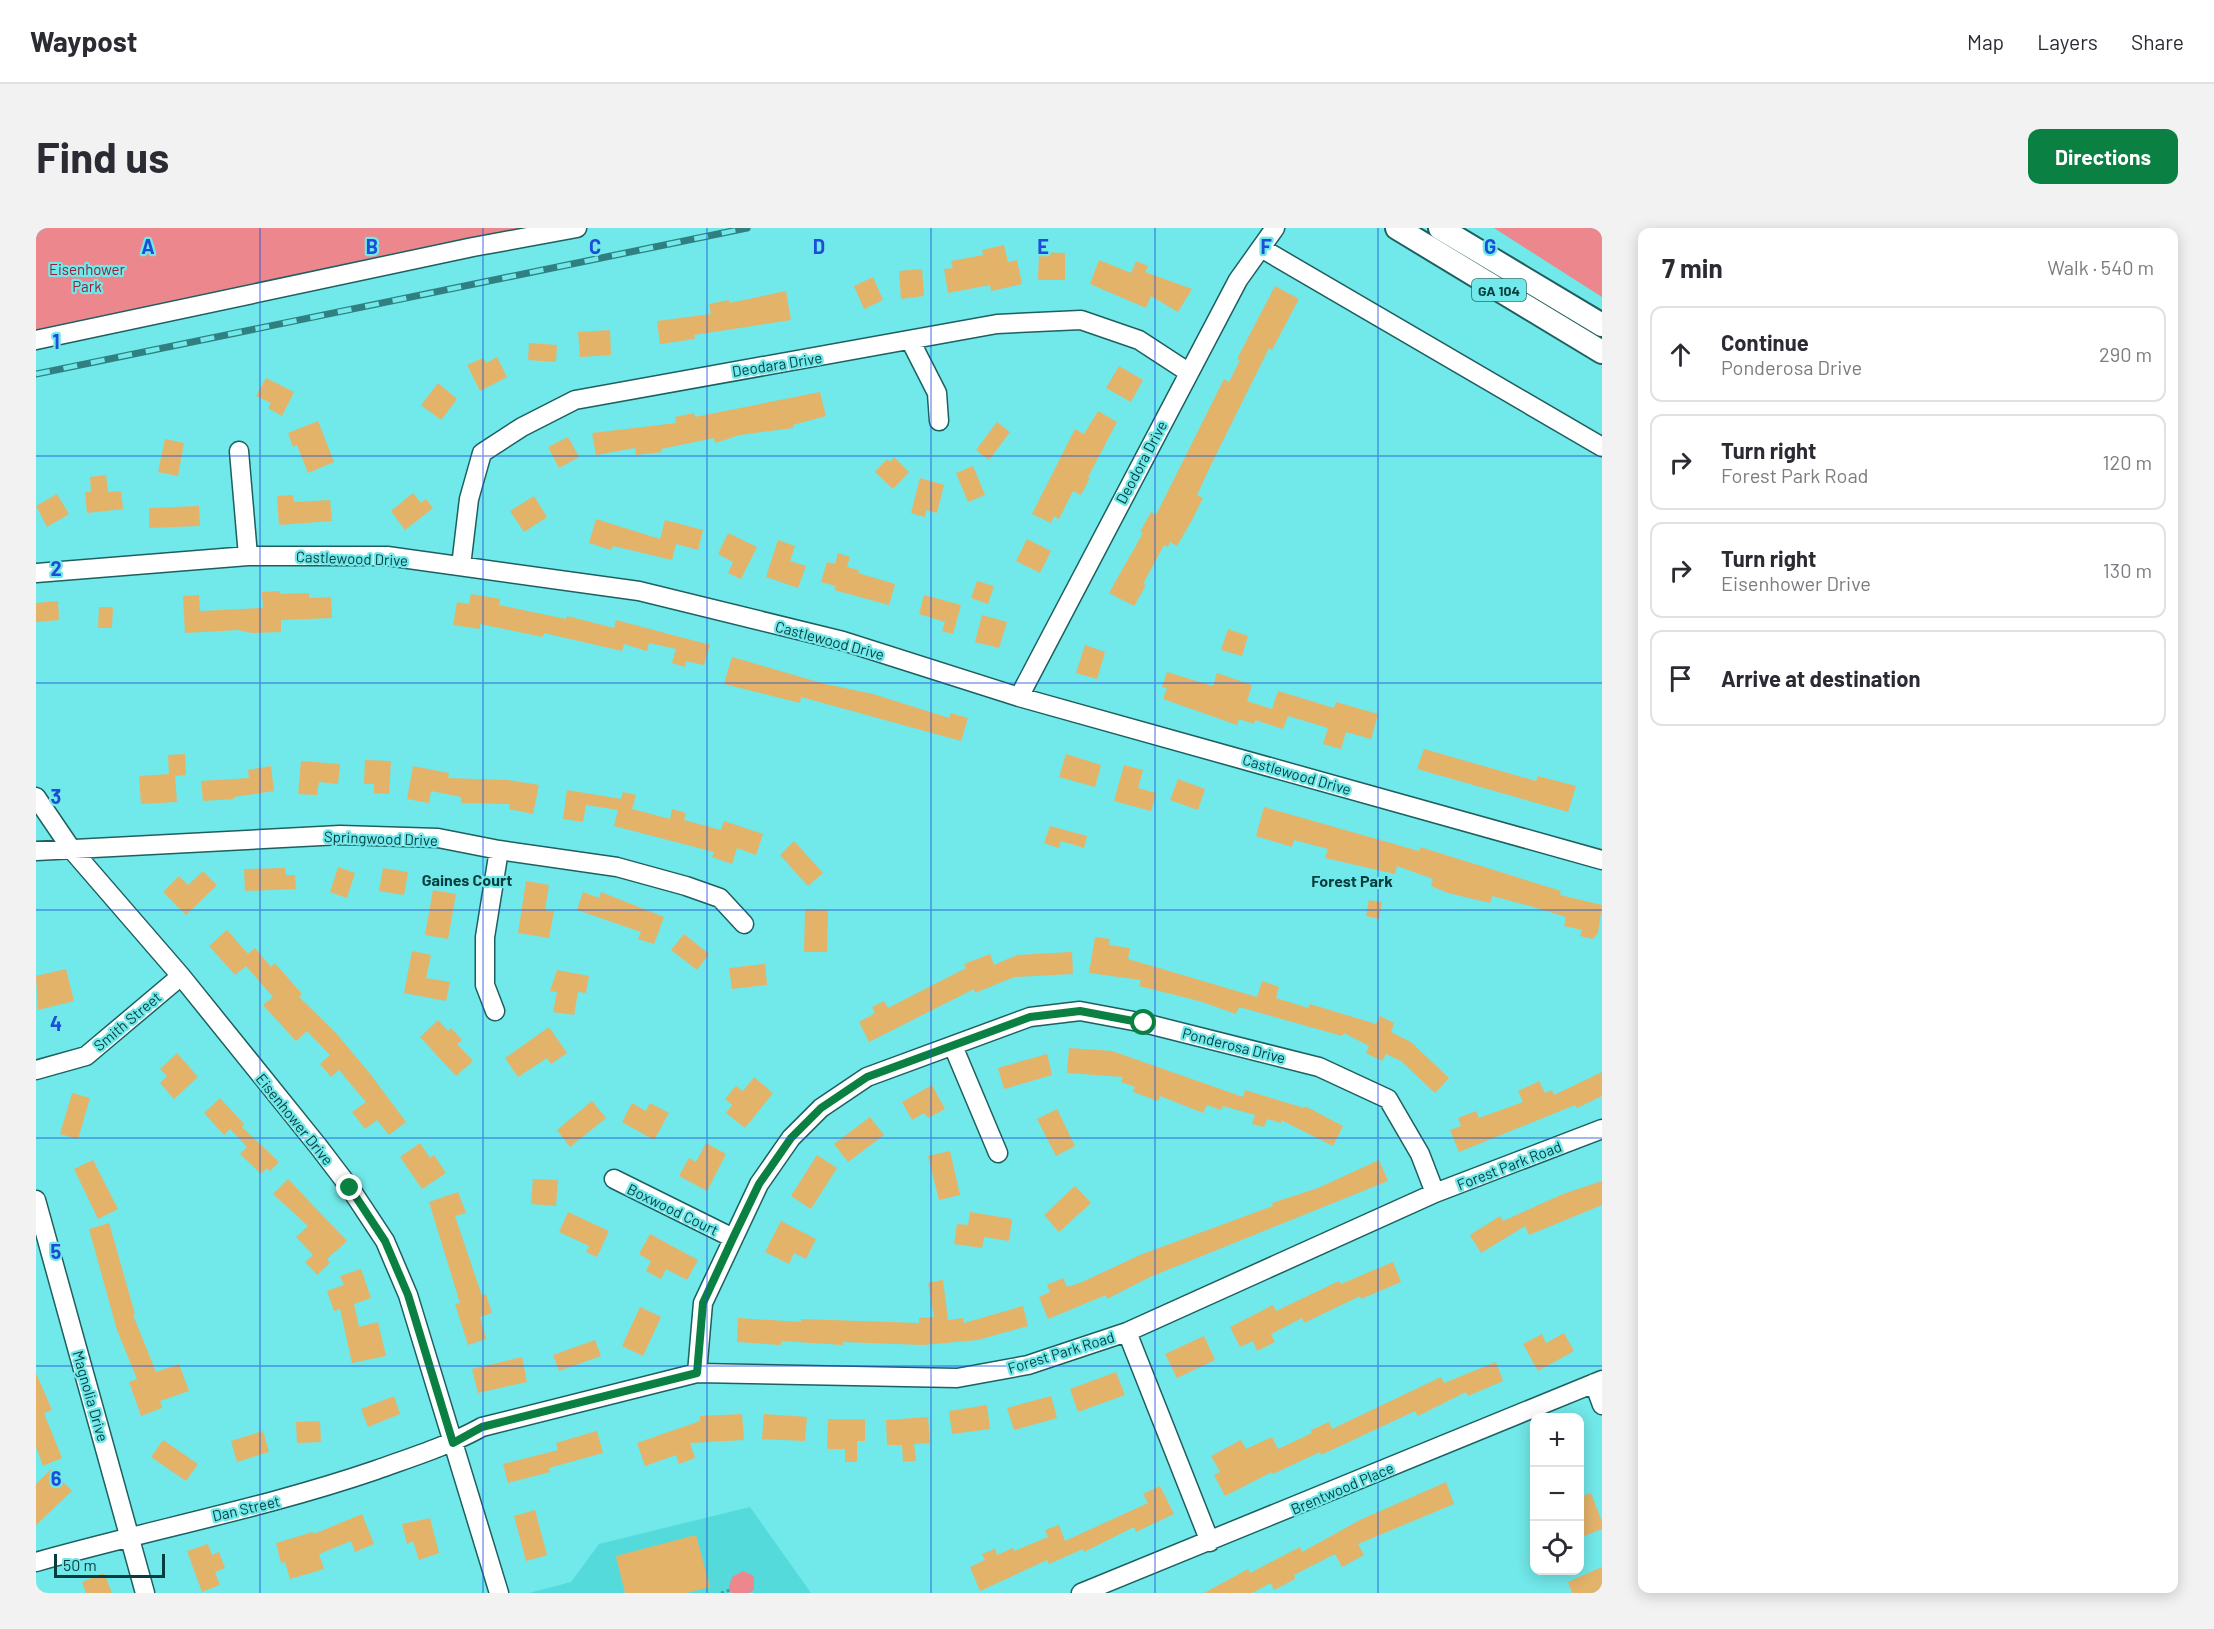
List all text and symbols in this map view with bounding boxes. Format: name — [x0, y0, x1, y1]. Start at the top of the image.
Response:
text: Waypost — [30, 24, 137, 58]
text: Map — [1967, 29, 2004, 54]
text: Layers — [2037, 29, 2098, 54]
text: Share — [2131, 29, 2184, 54]
button: Directions — [2028, 129, 2178, 184]
text: Find us — [36, 131, 169, 181]
text: A — [141, 234, 155, 258]
text: B — [366, 234, 378, 258]
text: C — [589, 234, 601, 258]
text: D — [813, 234, 825, 258]
text: E — [1037, 234, 1049, 258]
text: F — [1260, 234, 1272, 258]
text: G — [1484, 234, 1496, 258]
text: 7 min — [1662, 252, 1723, 283]
text: Walk · 540 m — [2047, 255, 2154, 279]
park label: Eisenhower Park — [49, 260, 126, 295]
road number: GA 104 — [1472, 279, 1526, 301]
text: 1 — [52, 329, 60, 353]
text: Continue — [1721, 329, 1809, 355]
icon: ahead — [1664, 338, 1697, 371]
text: 290 m — [2099, 342, 2152, 366]
street label: Deodara Drive — [731, 348, 823, 380]
text: Ponderosa Drive — [1721, 355, 1862, 379]
street label: Deodora Drive — [1112, 417, 1170, 507]
text: Turn right — [1721, 437, 1816, 463]
icon: right — [1664, 446, 1697, 479]
text: 120 m — [2102, 450, 2152, 474]
text: Forest Park Road — [1721, 463, 1869, 487]
text: Turn right — [1721, 545, 1816, 571]
street label: Castlewood Drive — [296, 547, 408, 569]
icon: right — [1664, 554, 1697, 587]
text: 2 — [50, 556, 62, 580]
text: 130 m — [2103, 558, 2152, 582]
text: Eisenhower Drive — [1721, 571, 1871, 595]
street label: Castlewood Drive — [774, 617, 886, 663]
icon: arrive — [1664, 662, 1697, 695]
text: Arrive at destination — [1721, 665, 1920, 691]
street label: Castlewood Drive — [1241, 750, 1353, 798]
text: 3 — [51, 784, 61, 808]
street label: Springwood Drive — [324, 827, 438, 849]
district label: Gaines Court — [422, 870, 512, 889]
district label: Forest Park — [1311, 871, 1393, 890]
street label: Smith Street — [90, 988, 164, 1054]
route start — [1130, 1009, 1156, 1035]
text: 4 — [50, 1011, 62, 1035]
street label: Ponderosa Drive — [1180, 1023, 1288, 1067]
street label: Eisenhower Drive — [253, 1070, 337, 1168]
street label: Forest Park Road — [1454, 1137, 1564, 1193]
route end — [336, 1174, 362, 1200]
street label: Boxwood Court — [625, 1179, 721, 1239]
text: 5 — [51, 1239, 62, 1263]
street label: Forest Park Road — [1005, 1327, 1117, 1377]
street label: Magnolia Drive — [69, 1348, 113, 1444]
map controls — [1530, 1413, 1584, 1575]
button: + — [1530, 1413, 1584, 1467]
street label: Brentwood Place — [1288, 1458, 1396, 1518]
text: 6 — [51, 1466, 62, 1490]
button: − — [1530, 1467, 1584, 1521]
street label: Dan Street — [210, 1491, 282, 1525]
button: locate — [1530, 1521, 1584, 1575]
scale bar — [54, 1551, 165, 1578]
text: 50 m — [63, 1555, 97, 1574]

